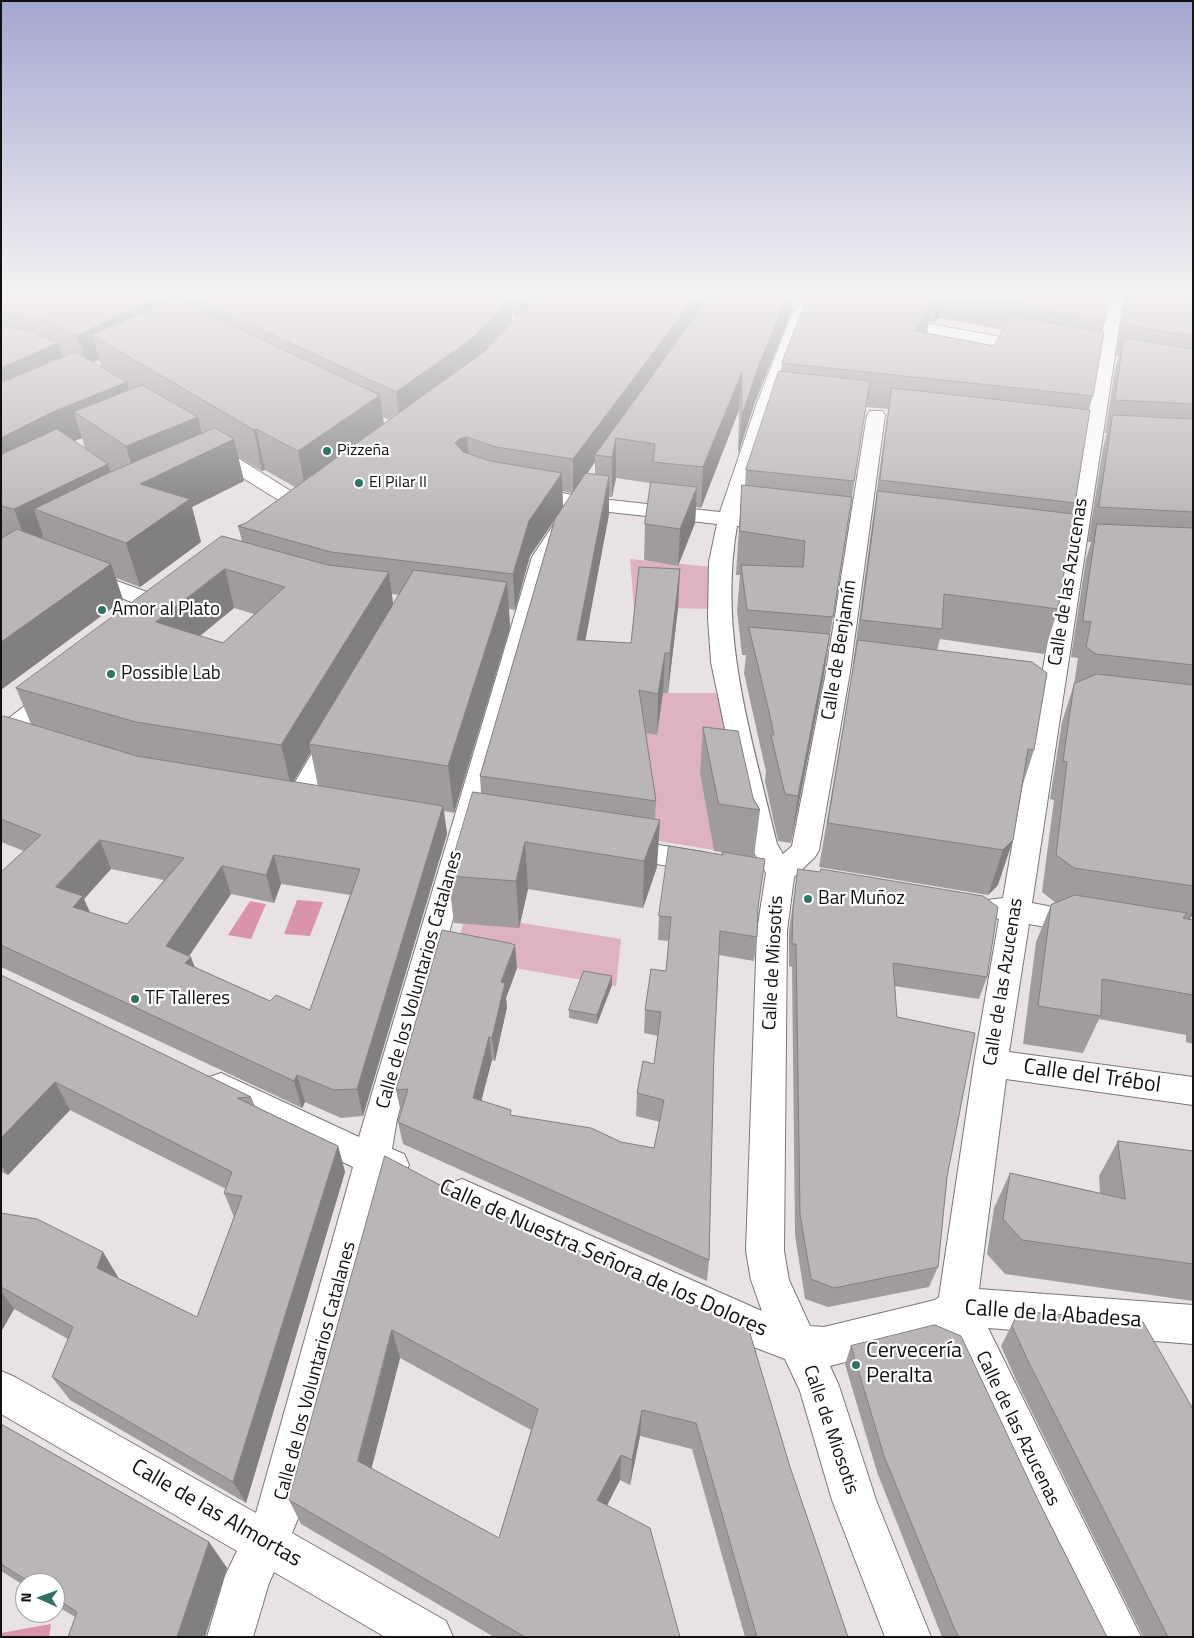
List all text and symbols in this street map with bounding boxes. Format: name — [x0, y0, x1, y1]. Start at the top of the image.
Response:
place label: Pizzeña — [337, 441, 389, 461]
marker: Pizzeña — [321, 445, 333, 457]
place label: El PiIar II — [369, 473, 427, 493]
marker: El PiIar II — [353, 477, 365, 489]
street label: Calle de las Azucenas — [1044, 496, 1094, 668]
street label: Calle de Benjamín — [818, 578, 862, 722]
place label: Amor al Plato — [112, 599, 220, 621]
marker: Amor al Plato — [96, 604, 108, 616]
place label: Possible Lab — [121, 663, 221, 685]
marker: Possible Lab — [105, 668, 117, 680]
street label: Calle de los Voluntarios Catalanes — [372, 848, 468, 1112]
place label: Bar Muñoz — [818, 888, 905, 910]
marker: Bar Muñoz — [802, 893, 814, 905]
street label: Calle de Miosotis — [759, 895, 789, 1031]
street label: Calle de las Azucenas — [979, 896, 1029, 1068]
place label: TF Talleres — [145, 988, 230, 1010]
marker: TF Talleres — [129, 993, 141, 1005]
street label: Calle del Trébol — [1022, 1054, 1162, 1100]
street label: Calle de Nuestra Señora de los Dolores — [435, 1174, 771, 1344]
street label: Calle de los Voluntarios Catalanes — [270, 1239, 362, 1503]
street label: Calle de la Abadesa — [964, 1296, 1142, 1334]
place label: Cervecería Peralta — [866, 1339, 962, 1390]
street label: Calle de las Azucenas — [970, 1348, 1064, 1510]
marker: Cervecería Peralta — [850, 1359, 862, 1371]
street label: Calle de Miosotis — [797, 1363, 863, 1497]
street label: Calle de las Almortas — [126, 1454, 306, 1574]
north arrow — [15, 1573, 65, 1623]
text: N — [15, 1592, 36, 1603]

